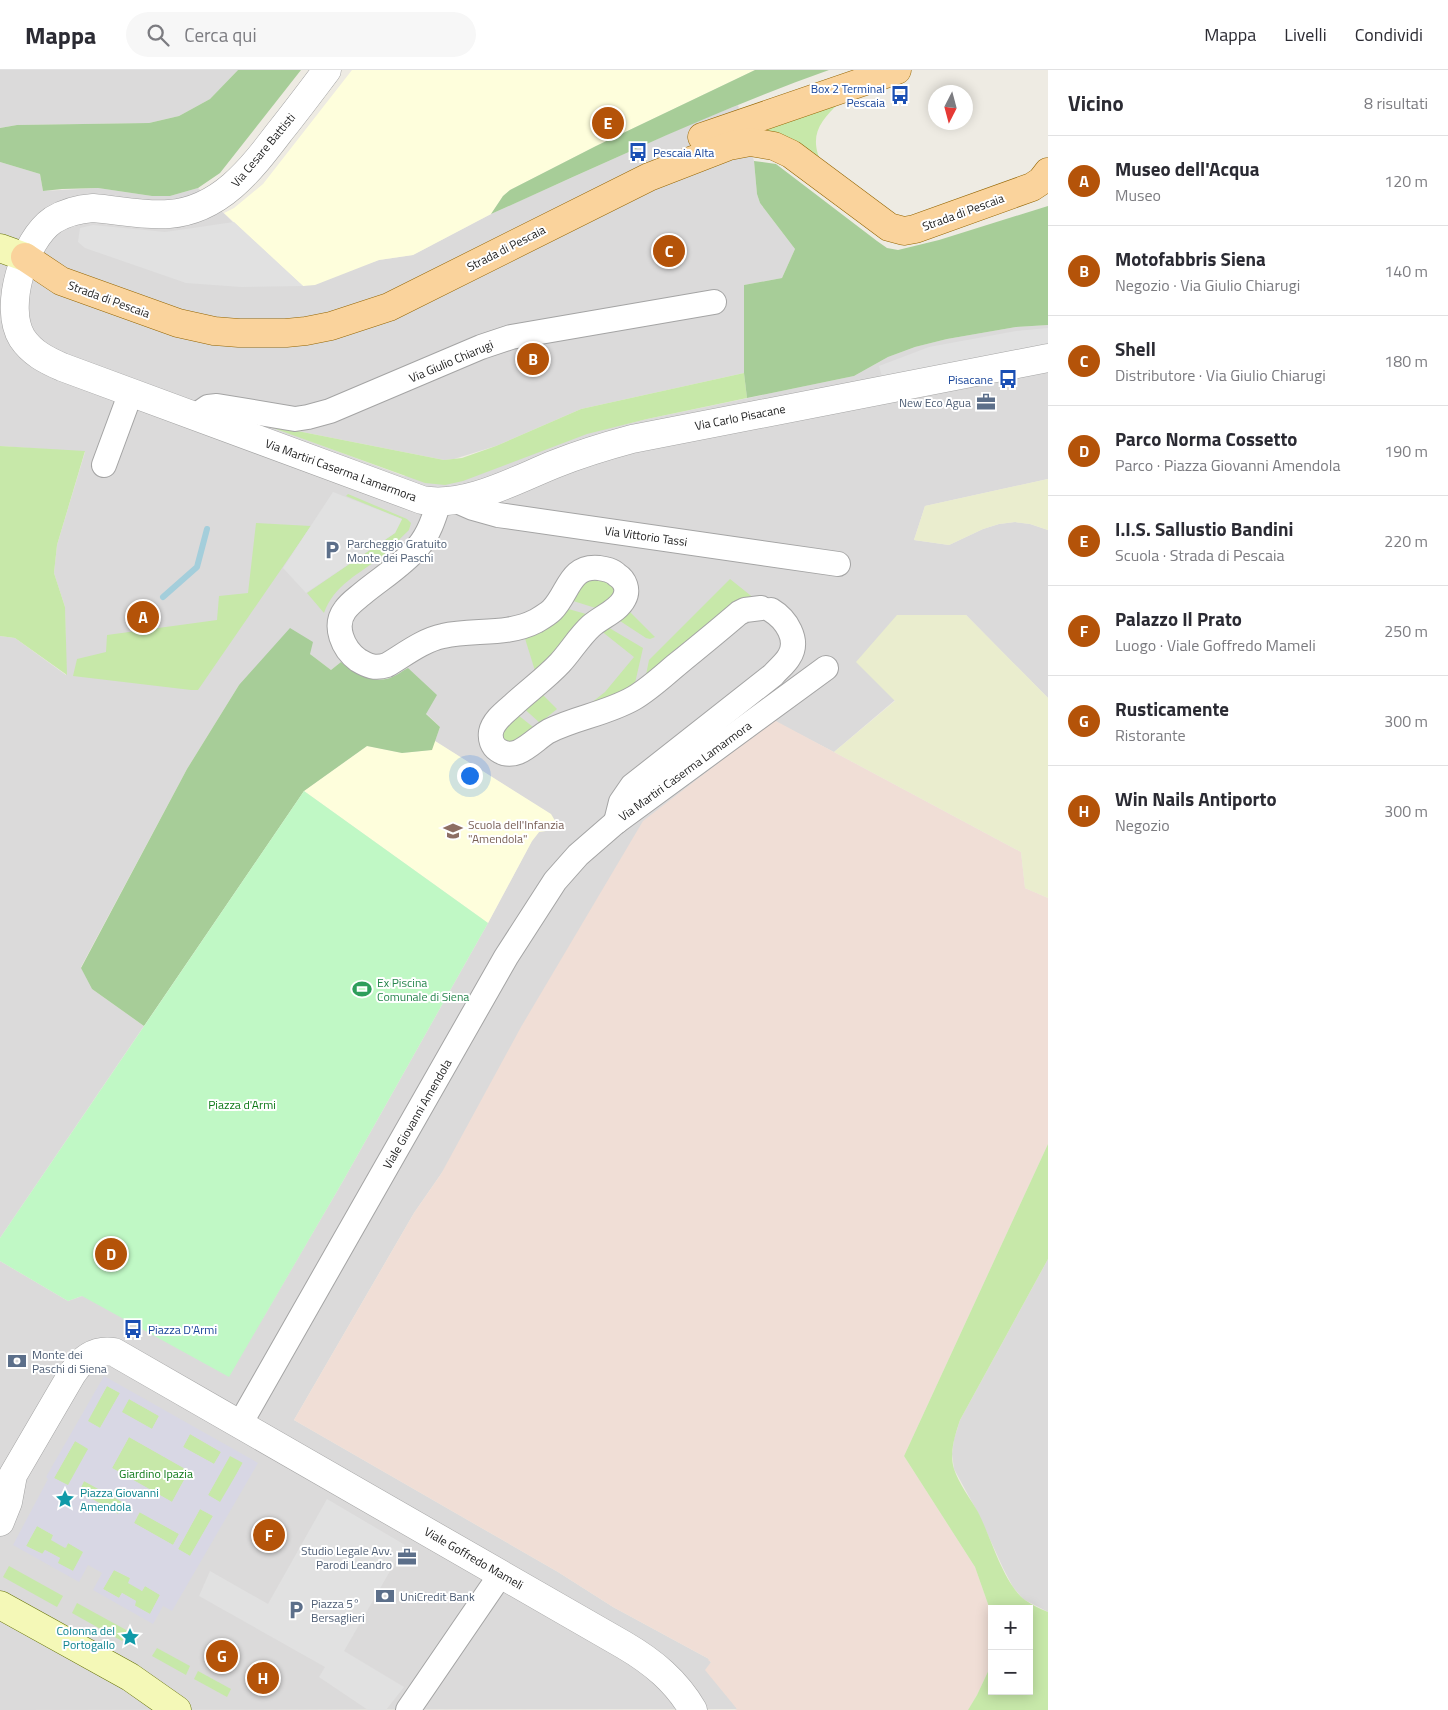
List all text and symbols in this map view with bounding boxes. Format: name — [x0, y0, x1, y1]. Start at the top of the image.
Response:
search box — [126, 12, 476, 57]
text: Mappa — [25, 17, 96, 53]
text: Cerca qui — [184, 20, 257, 49]
icon: search — [144, 21, 172, 49]
text: Mappa — [1204, 21, 1256, 48]
text: Livelli — [1284, 21, 1327, 48]
text: Condividi — [1355, 21, 1423, 48]
place label: Box 2 Terminal Pescaia — [811, 79, 885, 112]
bus stop icon: Box 2 Terminal Pescaia — [889, 84, 911, 106]
north arrow — [928, 85, 973, 130]
text: Vicino — [1068, 87, 1124, 119]
text: 8 risultati — [1364, 91, 1428, 115]
pin: E — [592, 104, 624, 142]
street label: Via Cesare Battisti — [226, 109, 300, 191]
bus stop icon: Pescaia Alta — [627, 141, 649, 163]
place label: Pescaia Alta — [653, 143, 714, 162]
text: Museo dell'Acqua — [1115, 154, 1259, 183]
text: A — [1079, 169, 1089, 193]
text: 120 m — [1384, 169, 1428, 193]
text: Museo — [1115, 183, 1161, 207]
street label: Strada di Pescaia — [919, 188, 1007, 236]
street label: Strada di Pescaia — [463, 220, 549, 276]
pin: C — [653, 232, 685, 270]
text: Motofabbris Siena — [1115, 244, 1266, 273]
text: B — [1079, 259, 1089, 283]
text: 140 m — [1384, 259, 1428, 283]
text: Negozio · Via Giulio Chiarugi — [1115, 273, 1300, 297]
street label: Strada di Pescaia — [65, 275, 153, 323]
text: Shell — [1115, 334, 1156, 363]
street label: Via Giulio Chiarugi — [406, 335, 496, 387]
pin: B — [517, 340, 549, 378]
text: C — [1080, 349, 1088, 373]
text: 180 m — [1384, 349, 1428, 373]
text: Distributore · Via Giulio Chiarugi — [1115, 363, 1326, 387]
bus stop icon: Pisacane — [997, 368, 1019, 390]
place label: Pisacane — [948, 370, 993, 389]
office icon: New Eco Agua — [975, 391, 997, 413]
place label: New Eco Agua — [899, 393, 971, 412]
street label: Via Carlo Pisacane — [693, 399, 787, 435]
text: Parco Norma Cossetto — [1115, 424, 1297, 453]
street label: Via Martiri Caserma Lamarmora — [262, 434, 420, 506]
text: D — [1079, 439, 1089, 463]
text: 190 m — [1384, 439, 1428, 463]
text: Parco · Piazza Giovanni Amendola — [1115, 453, 1340, 477]
text: I.I.S. Sallustio Bandini — [1115, 514, 1293, 543]
street label: Via Vittorio Tassi — [603, 521, 689, 551]
text: E — [1080, 529, 1088, 553]
text: 220 m — [1384, 529, 1428, 553]
place label: Parcheggio Gratuito Monte dei Paschi — [347, 534, 447, 567]
parking icon: Parcheggio Gratuito Monte dei Paschi — [321, 539, 343, 561]
text: Scuola · Strada di Pescaia — [1115, 543, 1284, 567]
pin: A — [127, 598, 159, 636]
text: Palazzo Il Prato — [1115, 604, 1242, 633]
text: F — [1080, 619, 1088, 643]
text: 250 m — [1384, 619, 1428, 643]
text: Luogo · Viale Goffredo Mameli — [1115, 633, 1316, 657]
text: Rusticamente — [1115, 694, 1229, 723]
text: G — [1079, 709, 1089, 733]
text: 300 m — [1384, 709, 1428, 733]
street label: Via Martiri Caserma Lamarmora — [615, 716, 755, 826]
text: Ristorante — [1115, 723, 1186, 747]
your location — [457, 763, 483, 789]
text: Win Nails Antiporto — [1115, 784, 1277, 813]
text: H — [1079, 799, 1089, 823]
text: 300 m — [1384, 799, 1428, 823]
text: Negozio — [1115, 813, 1170, 837]
place label: Scuola dell'Infanzia "Amendola" — [468, 815, 564, 848]
school or university icon: Scuola dell'Infanzia "Amendola" — [442, 820, 464, 842]
place label: Ex Piscina Comunale di Siena — [377, 973, 469, 1006]
sports icon: Ex Piscina Comunale di Siena — [351, 978, 373, 1000]
street label: Viale Giovanni Amendola — [378, 1055, 456, 1173]
park label: Piazza d'Armi — [208, 1095, 276, 1114]
pin: D — [95, 1235, 127, 1273]
bus stop icon: Piazza D'Armi — [122, 1318, 144, 1340]
place label: Piazza D'Armi — [148, 1320, 217, 1339]
place label: Monte dei Paschi di Siena — [32, 1345, 107, 1378]
bank icon: Monte dei Paschi di Siena — [6, 1350, 28, 1372]
park label: Giardino Ipazia — [119, 1464, 193, 1483]
place label: Piazza Giovanni Amendola — [80, 1483, 159, 1516]
place icon: Piazza Giovanni Amendola — [54, 1488, 76, 1510]
pin: F — [253, 1516, 285, 1554]
street label: Viale Goffredo Mameli — [421, 1522, 527, 1594]
place label: Studio Legale Avv. Parodi Leandro — [301, 1541, 392, 1574]
office icon: Studio Legale Avv. Parodi Leandro — [396, 1546, 418, 1568]
bank icon: UniCredit Bank — [374, 1585, 396, 1607]
place label: UniCredit Bank — [400, 1587, 475, 1606]
place label: Piazza 5° Bersaglieri — [311, 1594, 365, 1627]
parking icon: Piazza 5° Bersaglieri — [285, 1599, 307, 1621]
map controls — [988, 1605, 1033, 1695]
button: + — [988, 1605, 1033, 1650]
place label: Colonna del Portogallo — [56, 1621, 115, 1654]
place icon: Colonna del Portogallo — [119, 1626, 141, 1648]
pin: G — [206, 1637, 238, 1675]
button: − — [988, 1650, 1033, 1695]
pin: H — [247, 1659, 279, 1697]

